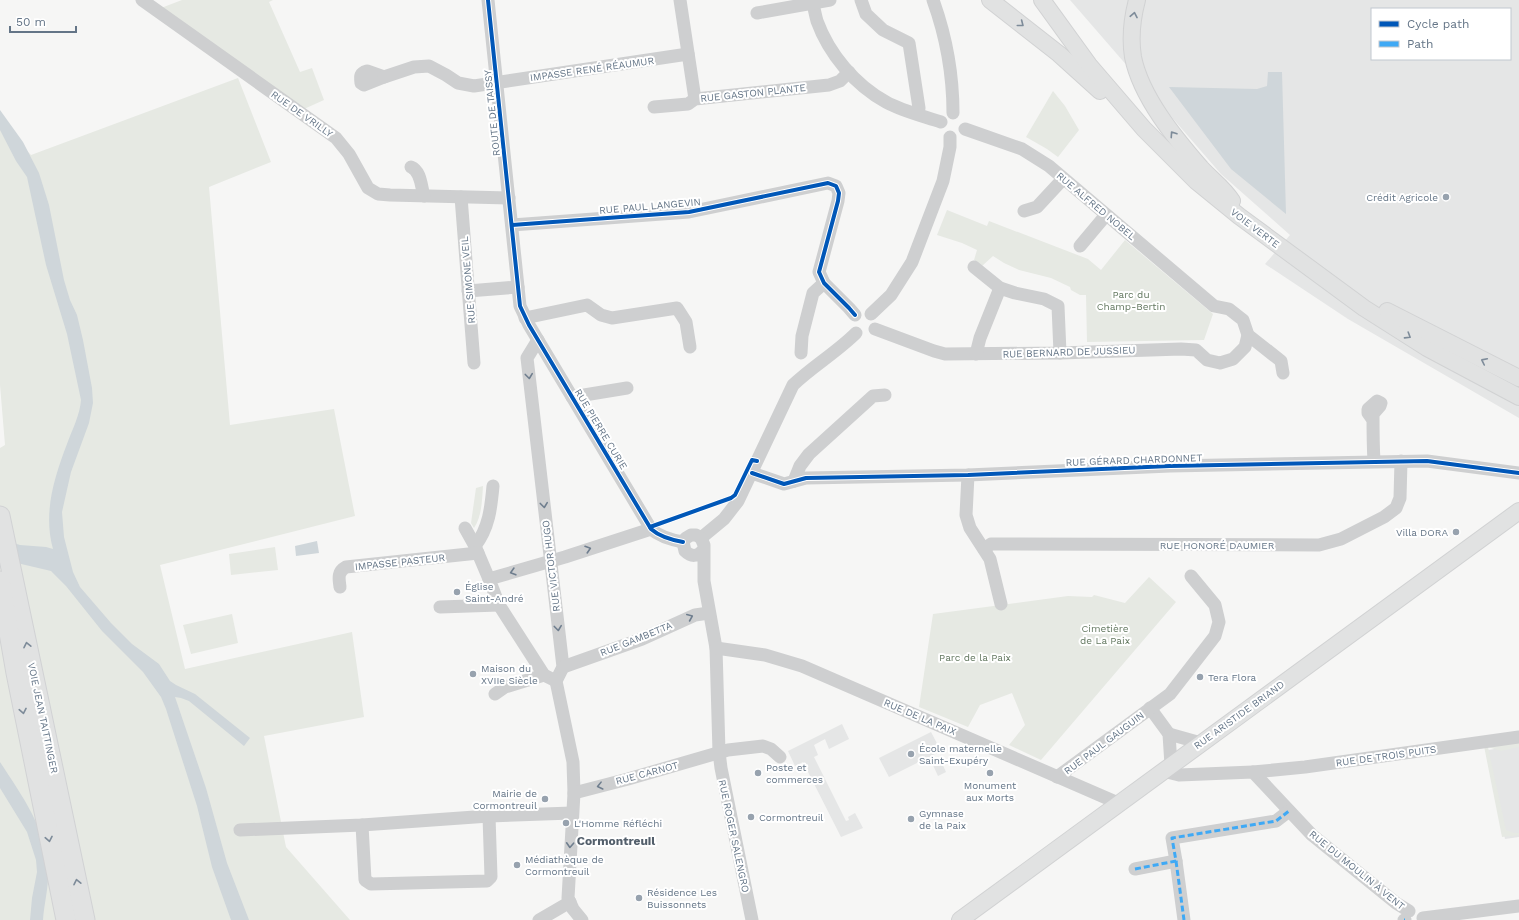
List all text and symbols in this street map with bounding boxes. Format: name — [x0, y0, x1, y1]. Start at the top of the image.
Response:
scale bar — [10, 8, 76, 34]
legend — [1371, 8, 1511, 60]
one-way arrow — [1129, 11, 1137, 18]
text: 50 m — [16, 15, 46, 29]
text: Cycle path — [1407, 17, 1469, 31]
one-way arrow — [1016, 19, 1023, 26]
text: Path — [1407, 37, 1433, 51]
street label: IMPASSE RENÉ RÉAUMUR — [529, 55, 655, 83]
street label: ROUTE DE TAISSY — [482, 69, 502, 157]
street label: RUE GASTON PLANTE — [700, 82, 806, 104]
street label: RUE DE VRILLY — [269, 89, 335, 140]
one-way arrow — [1170, 131, 1178, 138]
street label: RUE ALFRED NOBEL — [1054, 170, 1138, 242]
place label: Crédit Agricole — [1366, 192, 1438, 203]
marker: Crédit Agricole — [1441, 192, 1451, 202]
street label: RUE PAUL LANGEVIN — [599, 196, 701, 216]
street label: VOIE VERTE — [1229, 206, 1281, 250]
street label: RUE SIMONE VEIL — [459, 236, 477, 324]
park label: Parc du Champ-Bertin — [1097, 289, 1165, 312]
one-way arrow — [1404, 331, 1411, 338]
street label: RUE BERNARD DE JUSSIEU — [1002, 344, 1136, 360]
one-way arrow — [1481, 358, 1488, 366]
one-way arrow — [525, 373, 534, 379]
street label: RUE PIERRE CURIE — [573, 387, 629, 471]
street label: RUE GÉRARD CHARDONNET — [1065, 452, 1203, 468]
one-way arrow — [539, 502, 548, 508]
street label: RUE VICTOR HUGO — [540, 520, 562, 612]
place label: Villa DORA — [1396, 527, 1448, 538]
marker: Villa DORA — [1451, 527, 1461, 537]
street label: RUE HONORÉ DAUMIER — [1160, 540, 1275, 551]
one-way arrow — [584, 545, 591, 554]
street label: IMPASSE PASTEUR — [354, 552, 446, 572]
one-way arrow — [510, 567, 517, 576]
place label: Église Saint-André — [465, 581, 524, 604]
marker: Église Saint-André — [452, 587, 462, 597]
one-way arrow — [686, 614, 694, 622]
street label: RUE GAMBETTA — [598, 619, 674, 658]
park label: Cimetière de La Paix — [1080, 623, 1130, 646]
one-way arrow — [554, 625, 563, 631]
one-way arrow — [24, 642, 32, 648]
park label: Parc de la Paix — [939, 652, 1011, 663]
street label: VOIE JEAN TAITTINGER — [26, 662, 60, 775]
place label: Maison du XVIIe Siècle — [481, 663, 538, 686]
marker: Maison du XVIIe Siècle — [468, 669, 478, 679]
marker: Tera Flora — [1195, 672, 1205, 682]
place label: Tera Flora — [1208, 672, 1257, 683]
street label: RUE ARISTIDE BRIAND — [1192, 679, 1286, 751]
street label: RUE DE LA PAIX — [882, 697, 958, 737]
one-way arrow — [19, 708, 27, 714]
street label: RUE PAUL GAUGUIN — [1062, 709, 1146, 777]
place label: École maternelle Saint-Exupéry — [919, 743, 1002, 766]
street label: RUE DE TROIS PUITS — [1335, 743, 1437, 769]
marker: École maternelle Saint-Exupéry — [906, 749, 916, 759]
street label: RUE CARNOT — [615, 759, 679, 787]
place label: Poste et commerces — [766, 762, 823, 785]
marker: Poste et commerces — [753, 768, 763, 778]
marker: Monument aux Morts — [985, 768, 995, 778]
street label: RUE ROGER SALENGRO — [717, 779, 751, 893]
place label: Monument aux Morts — [964, 780, 1017, 803]
one-way arrow — [597, 781, 604, 790]
place label: Mairie de Cormontreuil — [473, 788, 537, 811]
marker: Mairie de Cormontreuil — [540, 794, 550, 804]
place label: Gymnase de la Paix — [919, 808, 966, 831]
marker: Cormontreuil — [746, 812, 756, 822]
place label: Cormontreuil — [759, 812, 823, 823]
marker: Gymnase de la Paix — [906, 814, 916, 824]
marker: L'Homme Réfléchi — [561, 818, 571, 828]
place label: L'Homme Réfléchi — [574, 818, 662, 829]
street label: RUE DU MOULIN À VENT — [1307, 828, 1407, 912]
district label: Cormontreuil — [577, 834, 655, 848]
one-way arrow — [45, 836, 53, 842]
one-way arrow — [566, 842, 575, 848]
place label: Médiathèque de Cormontreuil — [525, 854, 604, 877]
marker: Médiathèque de Cormontreuil — [512, 860, 522, 870]
one-way arrow — [73, 879, 81, 885]
place label: Résidence Les Buissonnets — [647, 887, 717, 910]
marker: Résidence Les Buissonnets — [634, 893, 644, 903]

